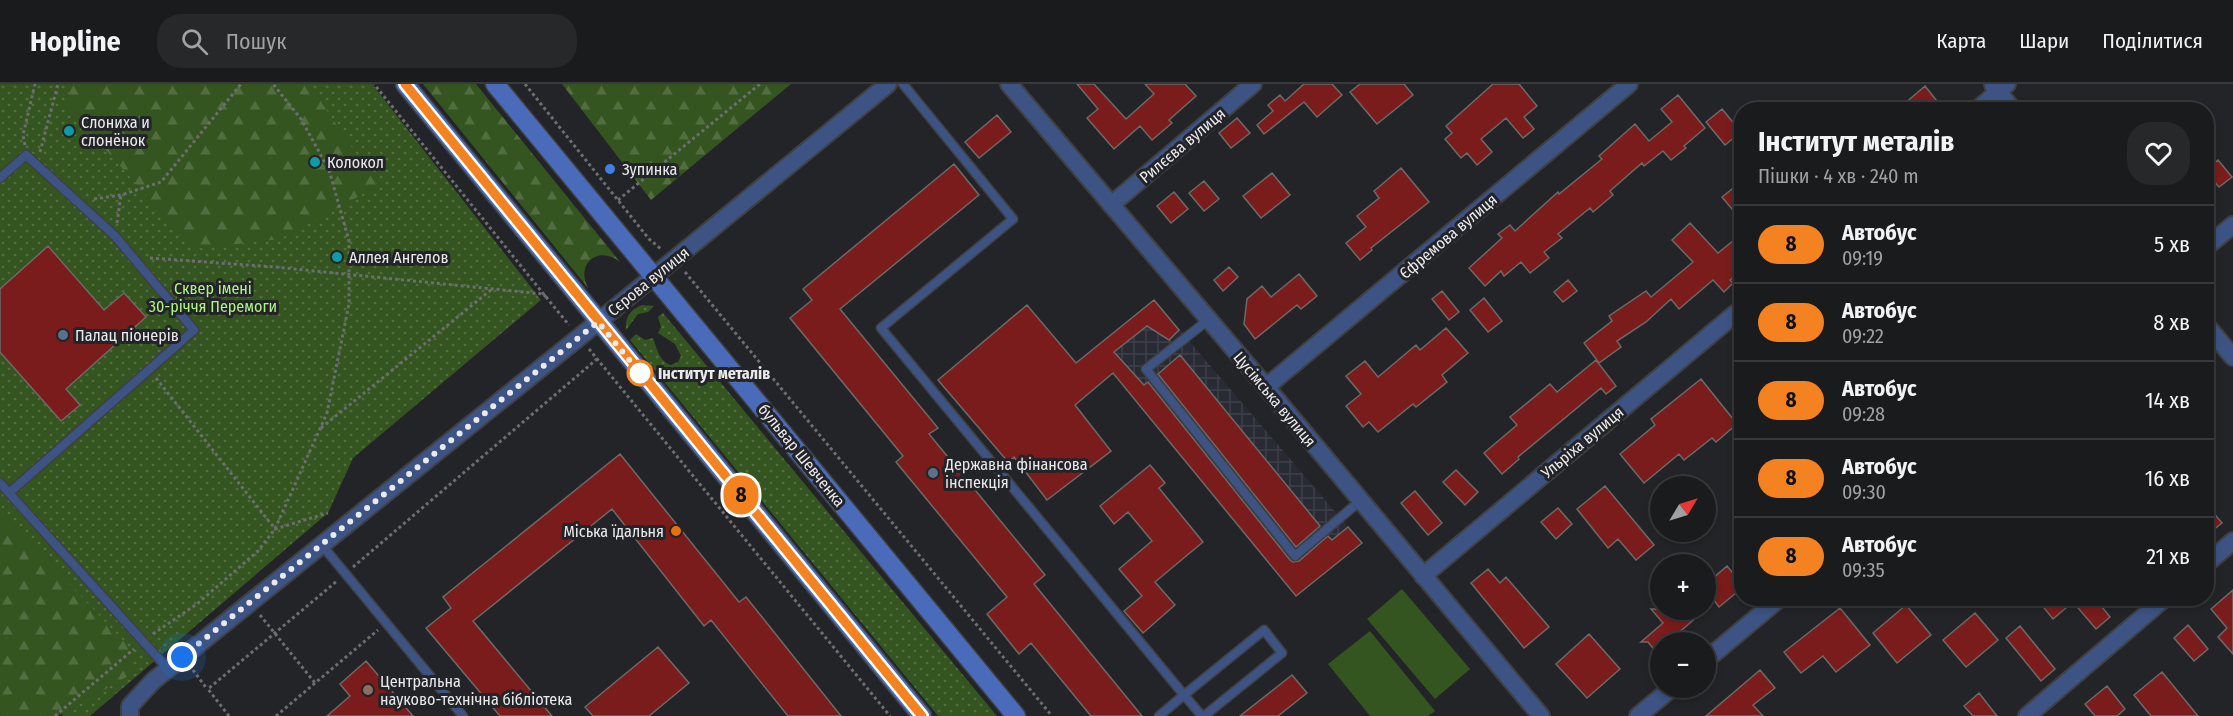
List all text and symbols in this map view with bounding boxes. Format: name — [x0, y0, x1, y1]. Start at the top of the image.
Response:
search box — [157, 14, 577, 68]
text: Hopline — [30, 25, 121, 58]
icon: search — [178, 25, 211, 58]
text: Пошук — [226, 28, 286, 55]
text: Карта — [1936, 28, 1986, 54]
text: Шари — [2019, 28, 2069, 54]
text: Поділитися — [2102, 28, 2203, 54]
street label: Рилєєва вулиця — [1136, 104, 1229, 187]
place label: Слониха и слонёнок — [81, 113, 150, 150]
button: heart — [2127, 122, 2190, 185]
marker: Слониха и слонёнок — [62, 124, 76, 138]
text: Інститут металів — [1758, 125, 1954, 158]
place label: Колокол — [327, 153, 384, 172]
marker: Колокол — [308, 155, 322, 169]
place label: Зупинка — [622, 160, 678, 179]
marker: Зупинка — [603, 162, 617, 176]
text: Пішки · 4 хв · 240 m — [1758, 164, 1919, 188]
street label: Єфремова вулиця — [1396, 190, 1501, 283]
text: Автобус — [1842, 219, 1917, 246]
text: 8 — [1785, 231, 1797, 257]
text: 5 хв — [2154, 231, 2190, 258]
street label: Сєрова вулиця — [604, 243, 693, 320]
text: 09:19 — [1842, 246, 1883, 270]
place label: Аллея Ангелов — [349, 248, 448, 267]
marker: Аллея Ангелов — [330, 250, 344, 264]
park label: Сквер імені 30-річчя Перемоги — [149, 279, 277, 316]
text: Автобус — [1842, 297, 1917, 324]
text: 8 — [1785, 309, 1797, 335]
text: 8 хв — [2153, 309, 2190, 336]
text: 09:22 — [1842, 324, 1884, 348]
place label: Палац піонерів — [75, 326, 179, 345]
marker: Палац піонерів — [56, 328, 70, 342]
street label: Цусімська вулиця — [1229, 348, 1320, 451]
marker: Інститут металів — [627, 360, 653, 386]
place label: Інститут металів — [658, 364, 770, 383]
text: Автобус — [1842, 375, 1917, 402]
text: 8 — [1785, 387, 1797, 413]
text: 14 хв — [2145, 387, 2190, 414]
street label: бульвар Шевченка — [754, 400, 849, 511]
street label: Ульріха вулиця — [1537, 402, 1627, 483]
text: 09:28 — [1842, 402, 1885, 426]
text: Автобус — [1842, 453, 1917, 480]
place label: Державна фінансова інспекція — [944, 455, 1088, 492]
text: 8 — [1785, 465, 1797, 491]
text: 16 хв — [2145, 465, 2190, 492]
marker: Державна фінансова інспекція — [926, 466, 940, 480]
line badge: 8 — [722, 476, 760, 514]
north arrow — [1650, 476, 1716, 542]
map controls — [1650, 476, 1716, 698]
text: 09:30 — [1842, 480, 1886, 504]
text: 8 — [735, 482, 747, 508]
place label: Міська їдальня — [563, 522, 664, 541]
marker: Міська їдальня — [669, 524, 683, 538]
text: Автобус — [1842, 531, 1917, 558]
text: 8 — [1785, 543, 1797, 569]
text: 21 хв — [2146, 543, 2190, 570]
button: + — [1650, 554, 1716, 620]
text: 09:35 — [1842, 558, 1885, 582]
button: − — [1650, 632, 1716, 698]
your location — [167, 642, 197, 672]
place label: Центральна науково-технічна бібліотека — [380, 672, 573, 709]
marker: Центральна науково-технічна бібліотека — [361, 683, 375, 697]

